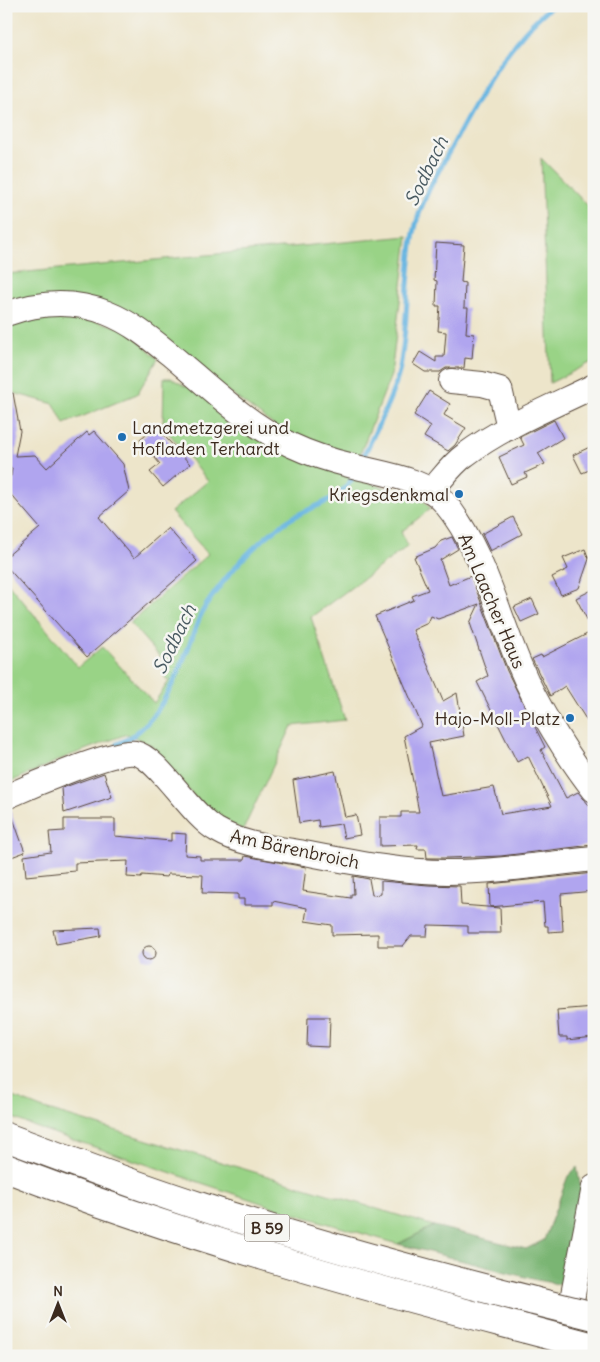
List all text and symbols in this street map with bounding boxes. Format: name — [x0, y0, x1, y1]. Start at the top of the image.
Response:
water label: Sodbach — [399, 131, 454, 210]
place label: Landmetzgerei und Hofladen Terhardt — [132, 416, 289, 460]
marker: Landmetzgerei und Hofladen Terhardt — [116, 431, 128, 443]
place label: Kriegsdenkmal — [329, 483, 449, 506]
marker: Kriegsdenkmal — [453, 488, 465, 500]
street label: Am Laacher Haus — [453, 530, 531, 672]
water label: Sodbach — [147, 599, 202, 678]
place label: Hajo-Moll-Platz — [435, 707, 560, 730]
marker: Hajo-Moll-Platz — [564, 712, 576, 724]
street label: Am Bärenbroich — [228, 824, 362, 874]
road number: B 59 — [244, 1214, 290, 1242]
north arrow — [32, 1280, 82, 1330]
text: N — [53, 1282, 63, 1300]

